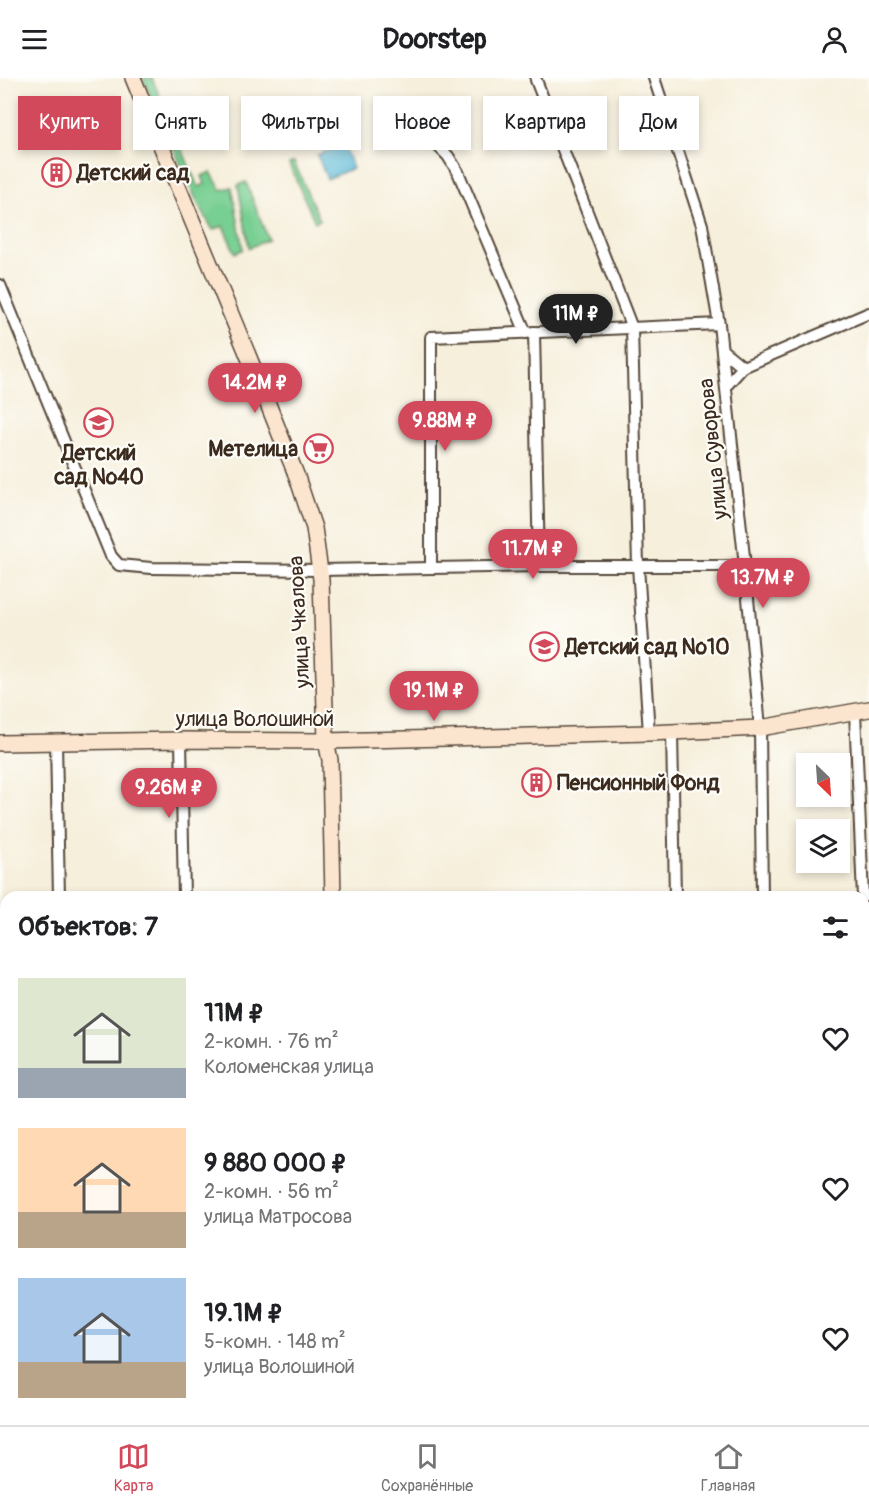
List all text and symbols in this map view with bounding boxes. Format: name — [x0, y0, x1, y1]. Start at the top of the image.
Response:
icon: menu — [18, 23, 51, 56]
text: Doorstep — [382, 23, 487, 56]
icon: person — [818, 23, 851, 56]
chip: Купить — [18, 96, 121, 150]
chip: Снять — [133, 96, 229, 150]
chip: Фильтры — [241, 96, 361, 150]
chip: Новое — [373, 96, 471, 150]
chip: Квартира — [483, 96, 607, 150]
chip: Дом — [619, 96, 699, 150]
building icon: Детский сад — [40, 157, 72, 189]
place label: Детский сад — [75, 160, 189, 187]
pin: 11M ₽ — [534, 294, 618, 345]
text: 11M ₽ — [553, 301, 599, 326]
pin: 14.2M ₽ — [200, 363, 310, 414]
text: 14.2M ₽ — [222, 370, 288, 395]
street label: улица Суворова — [693, 377, 734, 522]
pin: 9.88M ₽ — [390, 401, 500, 452]
school or university icon: Детский сад №40 — [83, 406, 115, 438]
text: 9.88M ₽ — [412, 408, 478, 433]
supermarket icon: Метелица — [303, 433, 335, 465]
place label: Метелица — [208, 436, 298, 463]
place label: Детский сад №40 — [53, 440, 144, 491]
pin: 11.7M ₽ — [478, 529, 588, 580]
text: 11.7M ₽ — [502, 536, 564, 561]
street label: улица Чкалова — [283, 555, 316, 690]
pin: 13.7M ₽ — [708, 558, 818, 609]
text: 13.7M ₽ — [731, 565, 795, 590]
school or university icon: Детский сад №10 — [528, 631, 560, 663]
place label: Детский сад №10 — [563, 634, 730, 661]
pin: 19.1M ₽ — [379, 671, 489, 722]
text: 19.1M ₽ — [403, 678, 465, 703]
street label: улица Волошиной — [175, 706, 334, 733]
north arrow — [796, 753, 850, 807]
map controls — [796, 753, 850, 873]
building icon: Пенсионный Фонд — [520, 767, 552, 799]
pin: 9.26M ₽ — [114, 768, 224, 819]
place label: Пенсионный Фонд — [557, 770, 720, 797]
text: 9.26M ₽ — [135, 775, 203, 800]
button: layers — [796, 819, 850, 873]
text: Объектов: 7 — [18, 911, 158, 943]
icon: filters — [819, 911, 852, 944]
text: 11M ₽ — [204, 997, 264, 1029]
icon: home — [66, 1002, 138, 1074]
icon: heart — [819, 1022, 852, 1055]
text: 2-комн. · 76 m² — [204, 1029, 339, 1054]
text: Коломенская улица — [204, 1054, 374, 1079]
text: 9 880 000 ₽ — [204, 1147, 347, 1179]
icon: home — [66, 1152, 138, 1224]
icon: heart — [819, 1172, 852, 1205]
text: 2-комн. · 56 m² — [204, 1179, 339, 1204]
text: улица Матросова — [204, 1204, 352, 1229]
text: 19.1M ₽ — [204, 1297, 283, 1329]
icon: home — [66, 1302, 138, 1374]
icon: heart — [819, 1322, 852, 1355]
text: 5-комн. · 148 m² — [204, 1329, 346, 1354]
text: улица Волошиной — [204, 1354, 355, 1379]
tab: Карта — [114, 1440, 153, 1496]
tab: Сохранённые — [381, 1440, 473, 1496]
tab: Главная — [701, 1440, 755, 1496]

